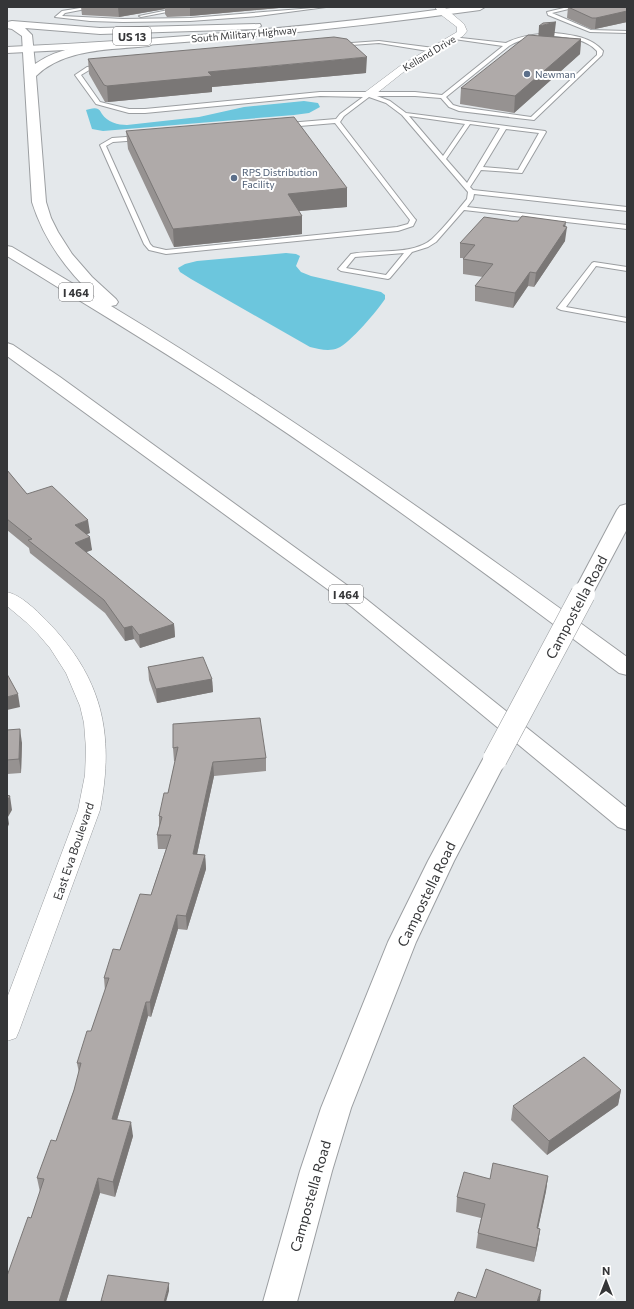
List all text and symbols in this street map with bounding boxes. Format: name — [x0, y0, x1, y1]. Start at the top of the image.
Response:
street label: South Military Highway — [191, 23, 297, 45]
road number: US 13 — [113, 27, 151, 45]
street label: Kelland Drive — [400, 33, 458, 73]
place label: Newman — [535, 68, 575, 80]
marker: Newman — [522, 69, 532, 79]
place label: RPS Distribution Facility — [242, 166, 318, 190]
marker: RPS Distribution Facility — [229, 173, 239, 183]
road number: I 464 — [59, 283, 93, 301]
street label: Campostella Road — [542, 552, 610, 662]
road number: I 464 — [329, 585, 363, 603]
street label: East Eva Boulevard — [50, 800, 96, 902]
street label: Campostella Road — [393, 839, 459, 949]
street label: Campostella Road — [286, 1138, 334, 1254]
north arrow — [586, 1261, 626, 1301]
text: N — [602, 1264, 610, 1277]

